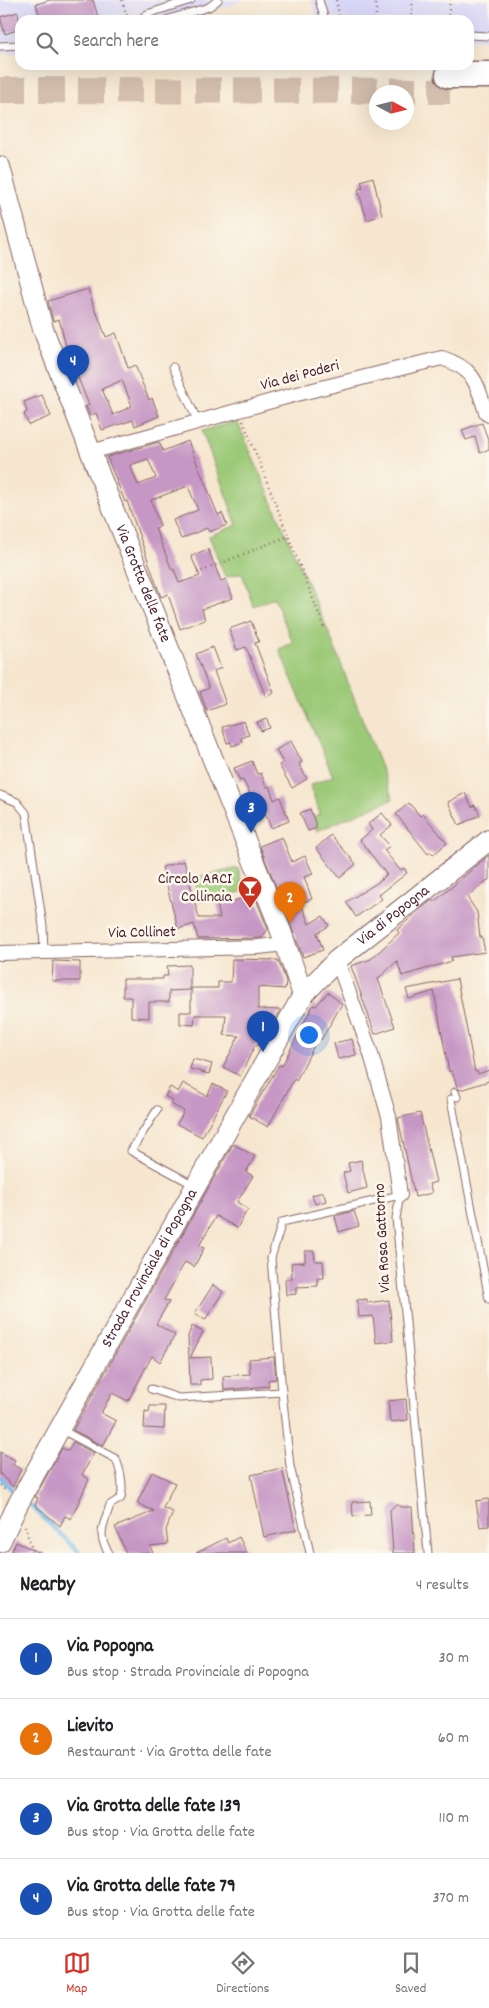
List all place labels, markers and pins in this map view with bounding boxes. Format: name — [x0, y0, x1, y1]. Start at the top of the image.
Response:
pin: 4 — [57, 345, 89, 386]
pin: 3 — [235, 792, 267, 833]
place label: Circolo ARCI Collinaia — [158, 868, 232, 909]
bar icon: Circolo ARCI Collinaia — [237, 875, 263, 909]
pin: 2 — [274, 882, 306, 923]
pin: 1 — [247, 1011, 279, 1052]

